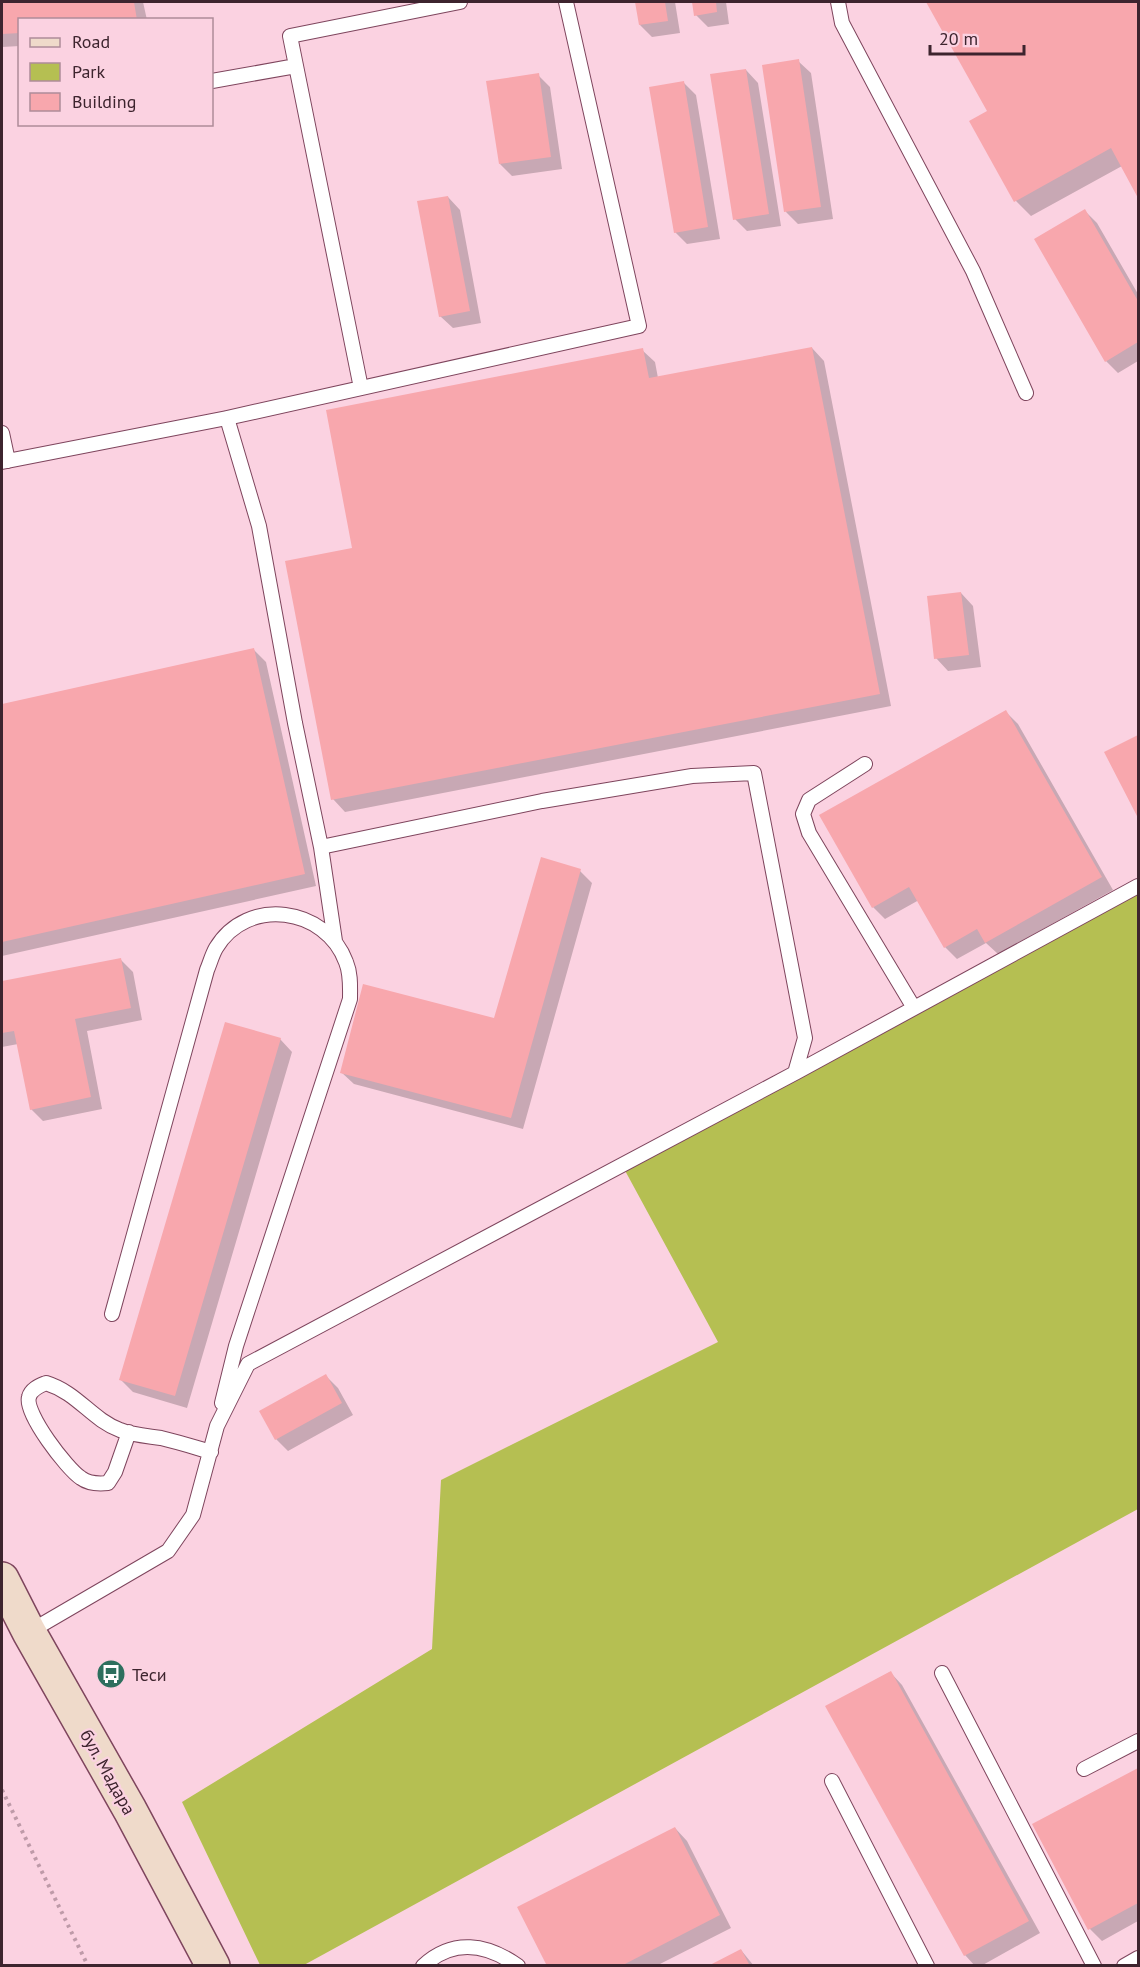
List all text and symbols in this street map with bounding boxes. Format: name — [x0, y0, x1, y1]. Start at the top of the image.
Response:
legend — [18, 18, 213, 126]
scale bar — [930, 18, 1024, 56]
text: 20 m — [939, 27, 978, 50]
text: Road — [72, 30, 110, 53]
text: Park — [72, 60, 105, 83]
text: Building — [72, 90, 136, 113]
bus stop icon: Теси — [95, 1658, 127, 1690]
place label: Теси — [132, 1663, 167, 1686]
street label: бул. Мадара — [75, 1725, 141, 1819]

